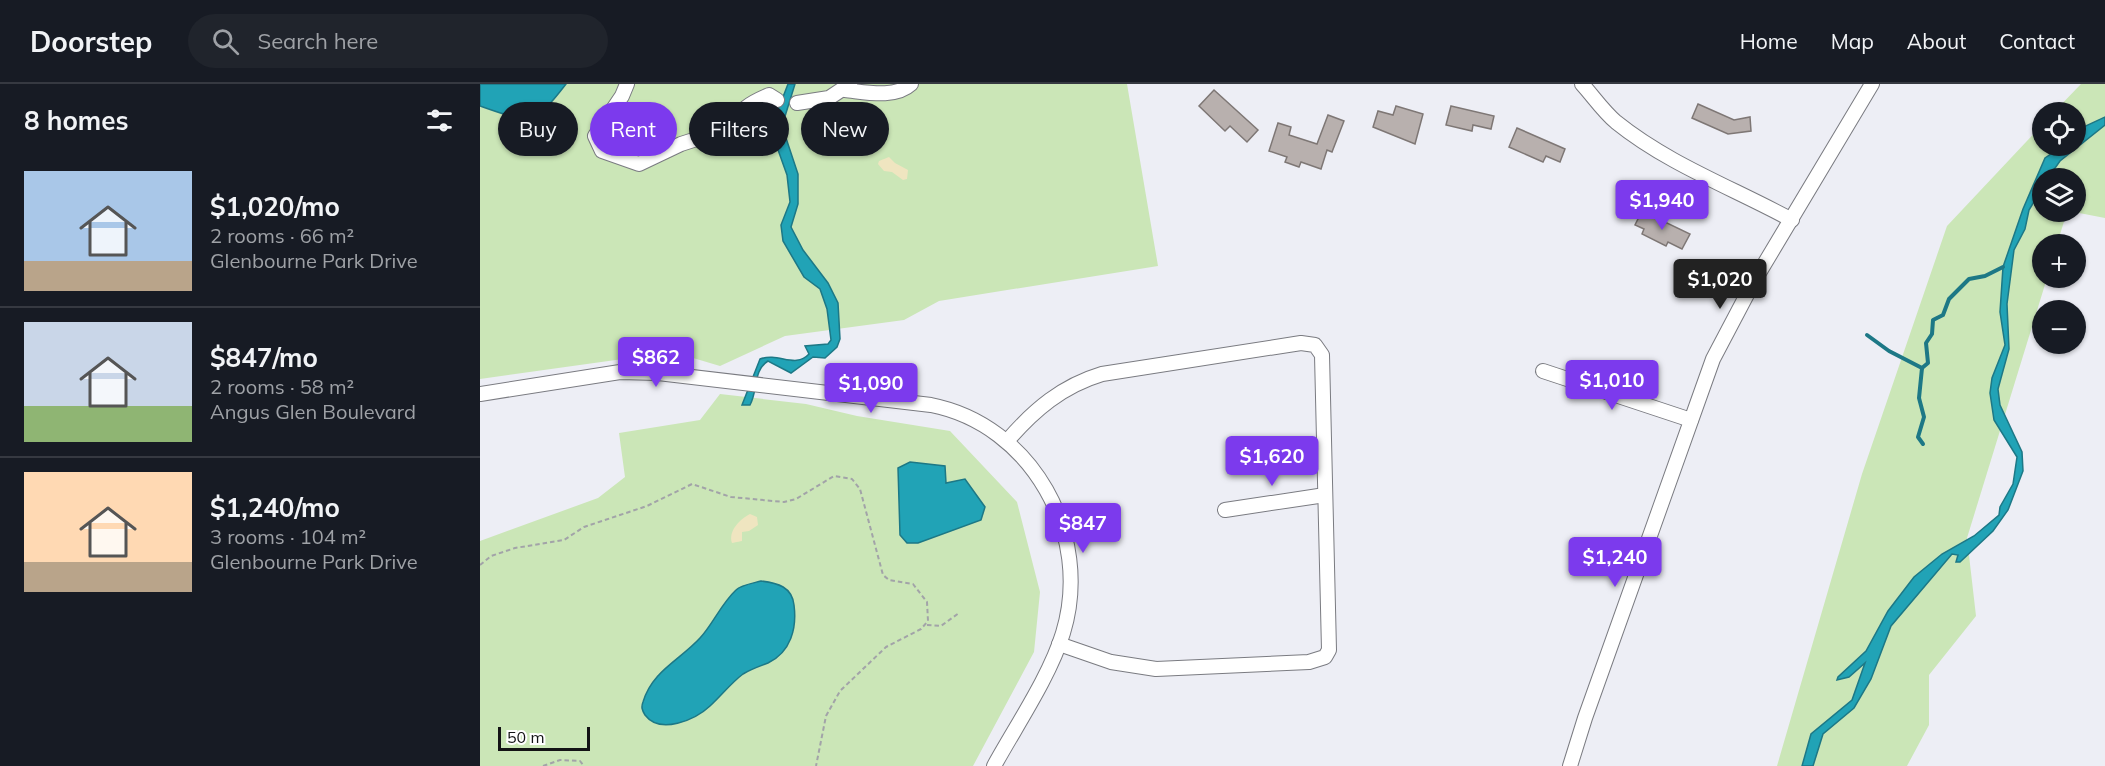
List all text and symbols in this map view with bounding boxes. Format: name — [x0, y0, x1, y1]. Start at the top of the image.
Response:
search box — [188, 14, 608, 68]
text: Doorstep — [30, 24, 152, 59]
icon: search — [209, 25, 242, 58]
text: Search here — [257, 27, 378, 55]
text: Home — [1740, 28, 1798, 54]
text: Map — [1831, 28, 1874, 54]
text: About — [1907, 28, 1966, 54]
text: Contact — [1999, 28, 2075, 54]
chip: Buy — [498, 102, 578, 156]
chip: Rent — [590, 102, 677, 156]
chip: Filters — [689, 102, 789, 156]
chip: New — [801, 102, 889, 156]
map controls — [2032, 102, 2086, 354]
button: locate — [2032, 102, 2086, 156]
text: 8 homes — [24, 104, 128, 137]
icon: filters — [423, 104, 456, 137]
button: layers — [2032, 168, 2086, 222]
pin: $1,940 — [1613, 180, 1711, 231]
text: $1,940 — [1630, 187, 1694, 212]
text: $1,020/mo — [210, 190, 340, 223]
icon: home — [72, 195, 144, 267]
text: 2 rooms · 66 m² — [210, 223, 354, 248]
button: + — [2032, 234, 2086, 288]
text: Glenbourne Park Drive — [210, 248, 418, 273]
pin: $1,020 — [1671, 259, 1769, 310]
text: $1,020 — [1688, 266, 1752, 291]
button: − — [2032, 300, 2086, 354]
pin: $862 — [620, 337, 692, 388]
text: $847/mo — [210, 341, 318, 374]
text: $862 — [632, 344, 680, 369]
icon: home — [72, 346, 144, 418]
pin: $1,010 — [1563, 360, 1661, 411]
pin: $1,090 — [822, 363, 920, 414]
text: $1,010 — [1580, 367, 1644, 392]
text: $1,090 — [839, 370, 903, 395]
text: 2 rooms · 58 m² — [210, 374, 354, 399]
text: Angus Glen Boulevard — [210, 399, 416, 424]
pin: $1,620 — [1223, 436, 1321, 487]
text: $1,620 — [1240, 443, 1304, 468]
text: $1,240/mo — [210, 491, 340, 524]
icon: home — [72, 496, 144, 568]
pin: $847 — [1047, 503, 1119, 554]
text: $847 — [1059, 510, 1107, 535]
text: 3 rooms · 104 m² — [210, 524, 366, 549]
pin: $1,240 — [1566, 537, 1664, 588]
text: $1,240 — [1583, 544, 1647, 569]
text: Glenbourne Park Drive — [210, 549, 418, 574]
scale bar — [498, 724, 590, 752]
text: 50 m — [507, 727, 544, 747]

